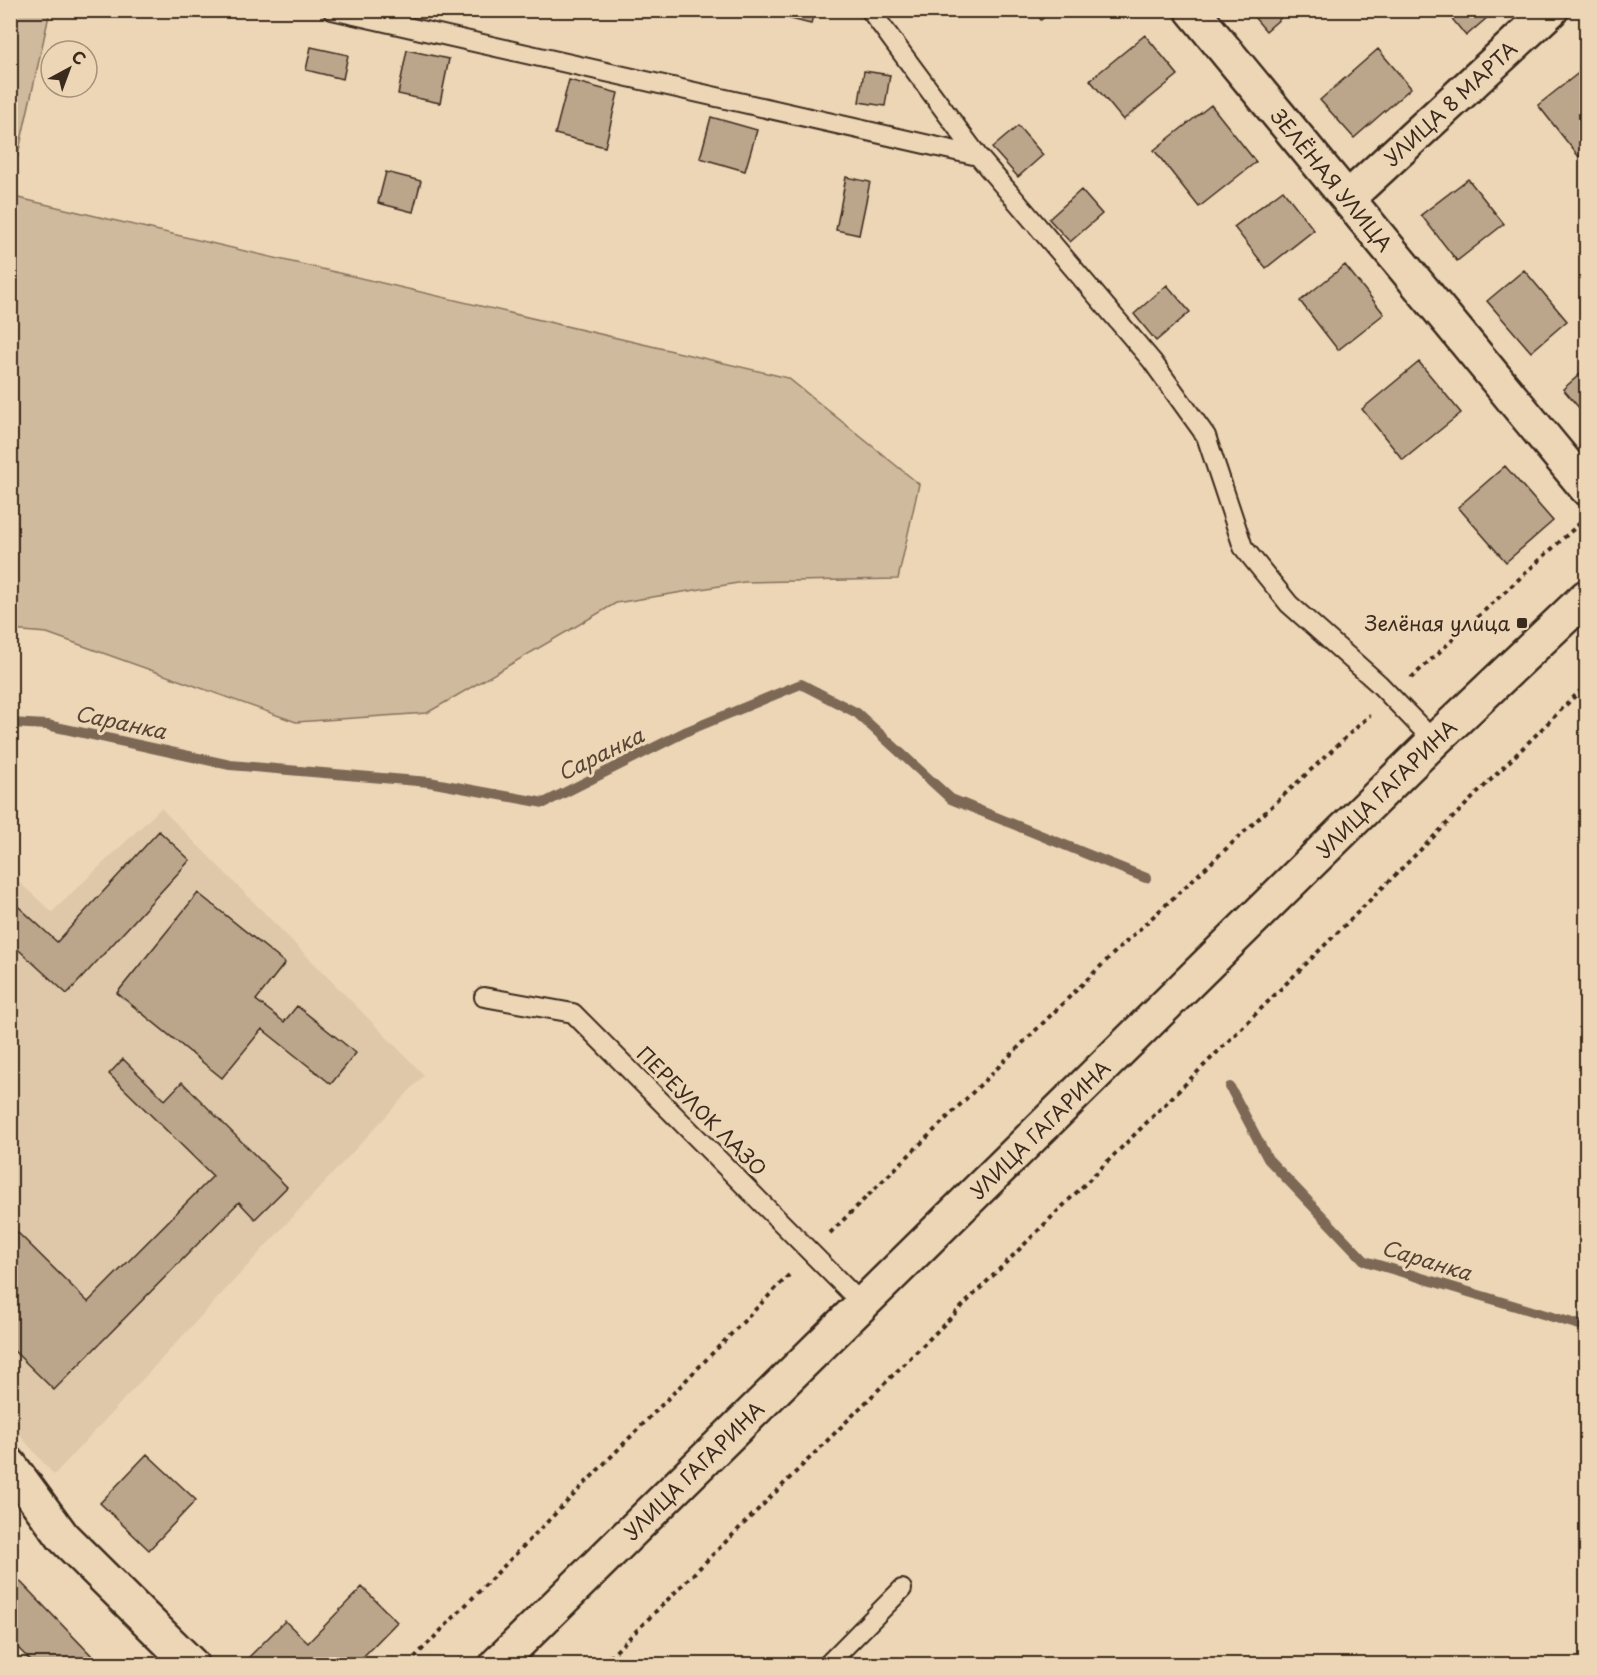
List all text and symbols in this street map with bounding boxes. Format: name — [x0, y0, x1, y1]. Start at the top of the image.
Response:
street label: УЛИЦА 8 МАРТА — [1377, 34, 1524, 173]
north arrow — [39, 39, 99, 99]
text: С — [67, 44, 92, 70]
street label: ЗЕЛЁНАЯ УЛИЦА — [1264, 102, 1400, 258]
place label: Зелёная улица — [1365, 608, 1510, 638]
marker: Зелёная улица — [1515, 616, 1529, 630]
water label: Саранка — [72, 696, 170, 746]
street label: УЛИЦА ГАГАРИНА — [1309, 712, 1463, 864]
water label: Саранка — [551, 718, 649, 788]
street label: ПЕРЕУЛОК ЛАЗО — [630, 1039, 774, 1183]
street label: УЛИЦА ГАГАРИНА — [963, 1053, 1117, 1205]
water label: Саранка — [1378, 1230, 1477, 1288]
street label: УЛИЦА ГАГАРИНА — [617, 1394, 771, 1547]

